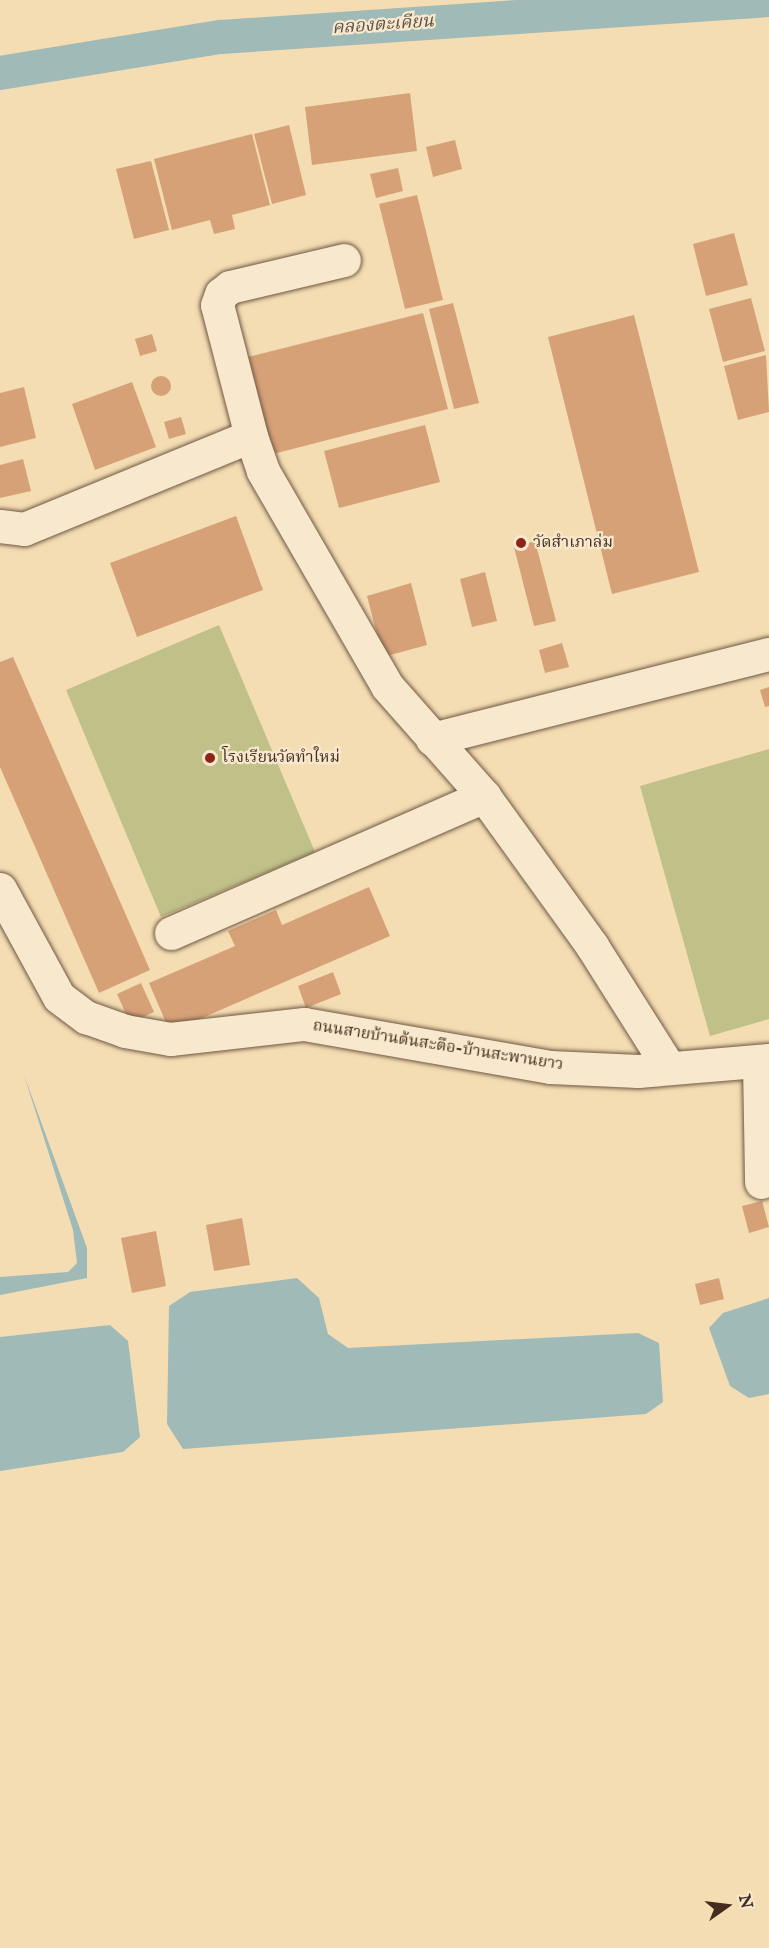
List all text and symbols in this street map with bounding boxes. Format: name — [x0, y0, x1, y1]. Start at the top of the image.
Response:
water label: คลองตะเคียน — [331, 12, 435, 40]
place label: วัดสำเภาล่ม — [533, 533, 613, 553]
marker: วัดสำเภาล่ม — [514, 536, 528, 550]
place label: โรงเรียนวัดทำใหม่ — [222, 748, 340, 768]
marker: โรงเรียนวัดทำใหม่ — [203, 751, 217, 765]
street label: ถนนสายบ้านต้นสะตือ-บ้านสะพานยาว — [311, 1017, 565, 1075]
north arrow — [697, 1876, 757, 1936]
text: N — [733, 1893, 756, 1911]

